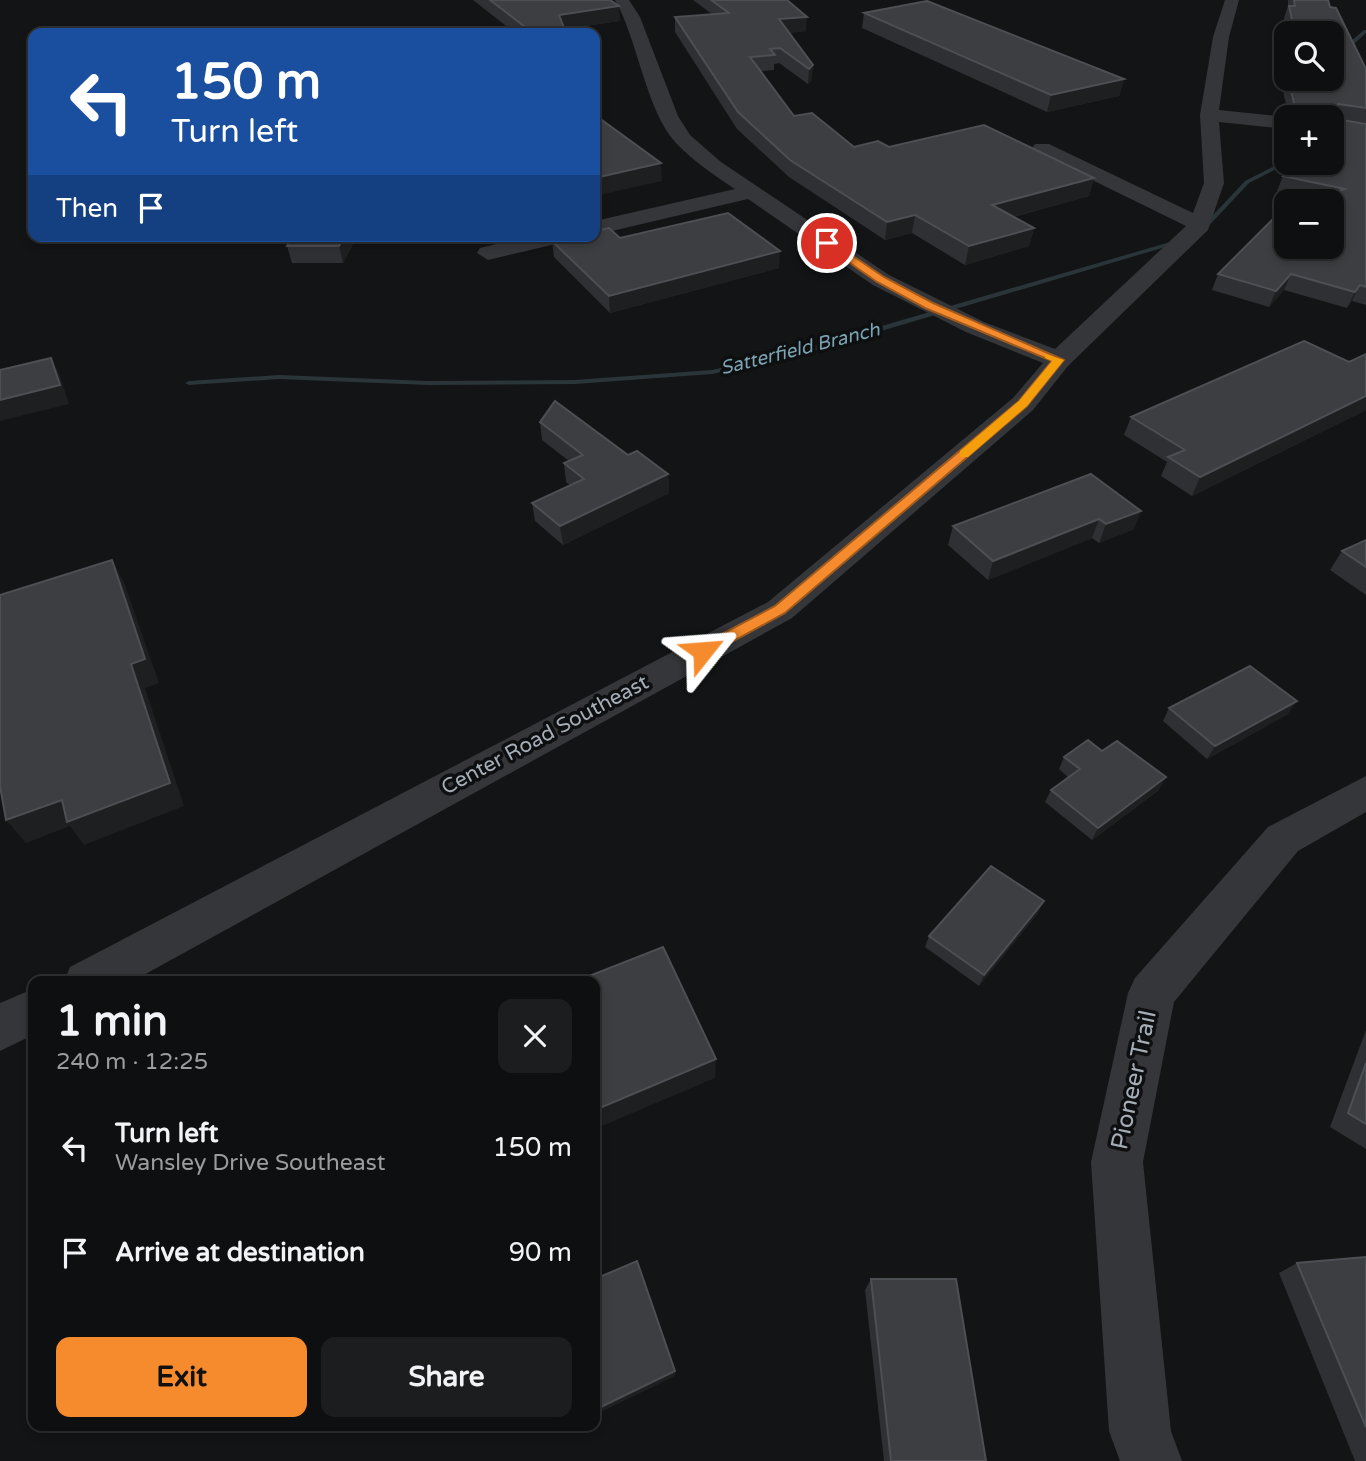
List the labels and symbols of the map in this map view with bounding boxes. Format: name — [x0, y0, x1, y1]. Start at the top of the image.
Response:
pin — [797, 213, 857, 273]
water label: Satterfield Branch — [718, 318, 882, 379]
position arrow — [666, 614, 740, 688]
street label: Center Road Southeast — [437, 670, 653, 800]
street label: Pioneer Trail — [1105, 1008, 1163, 1152]

